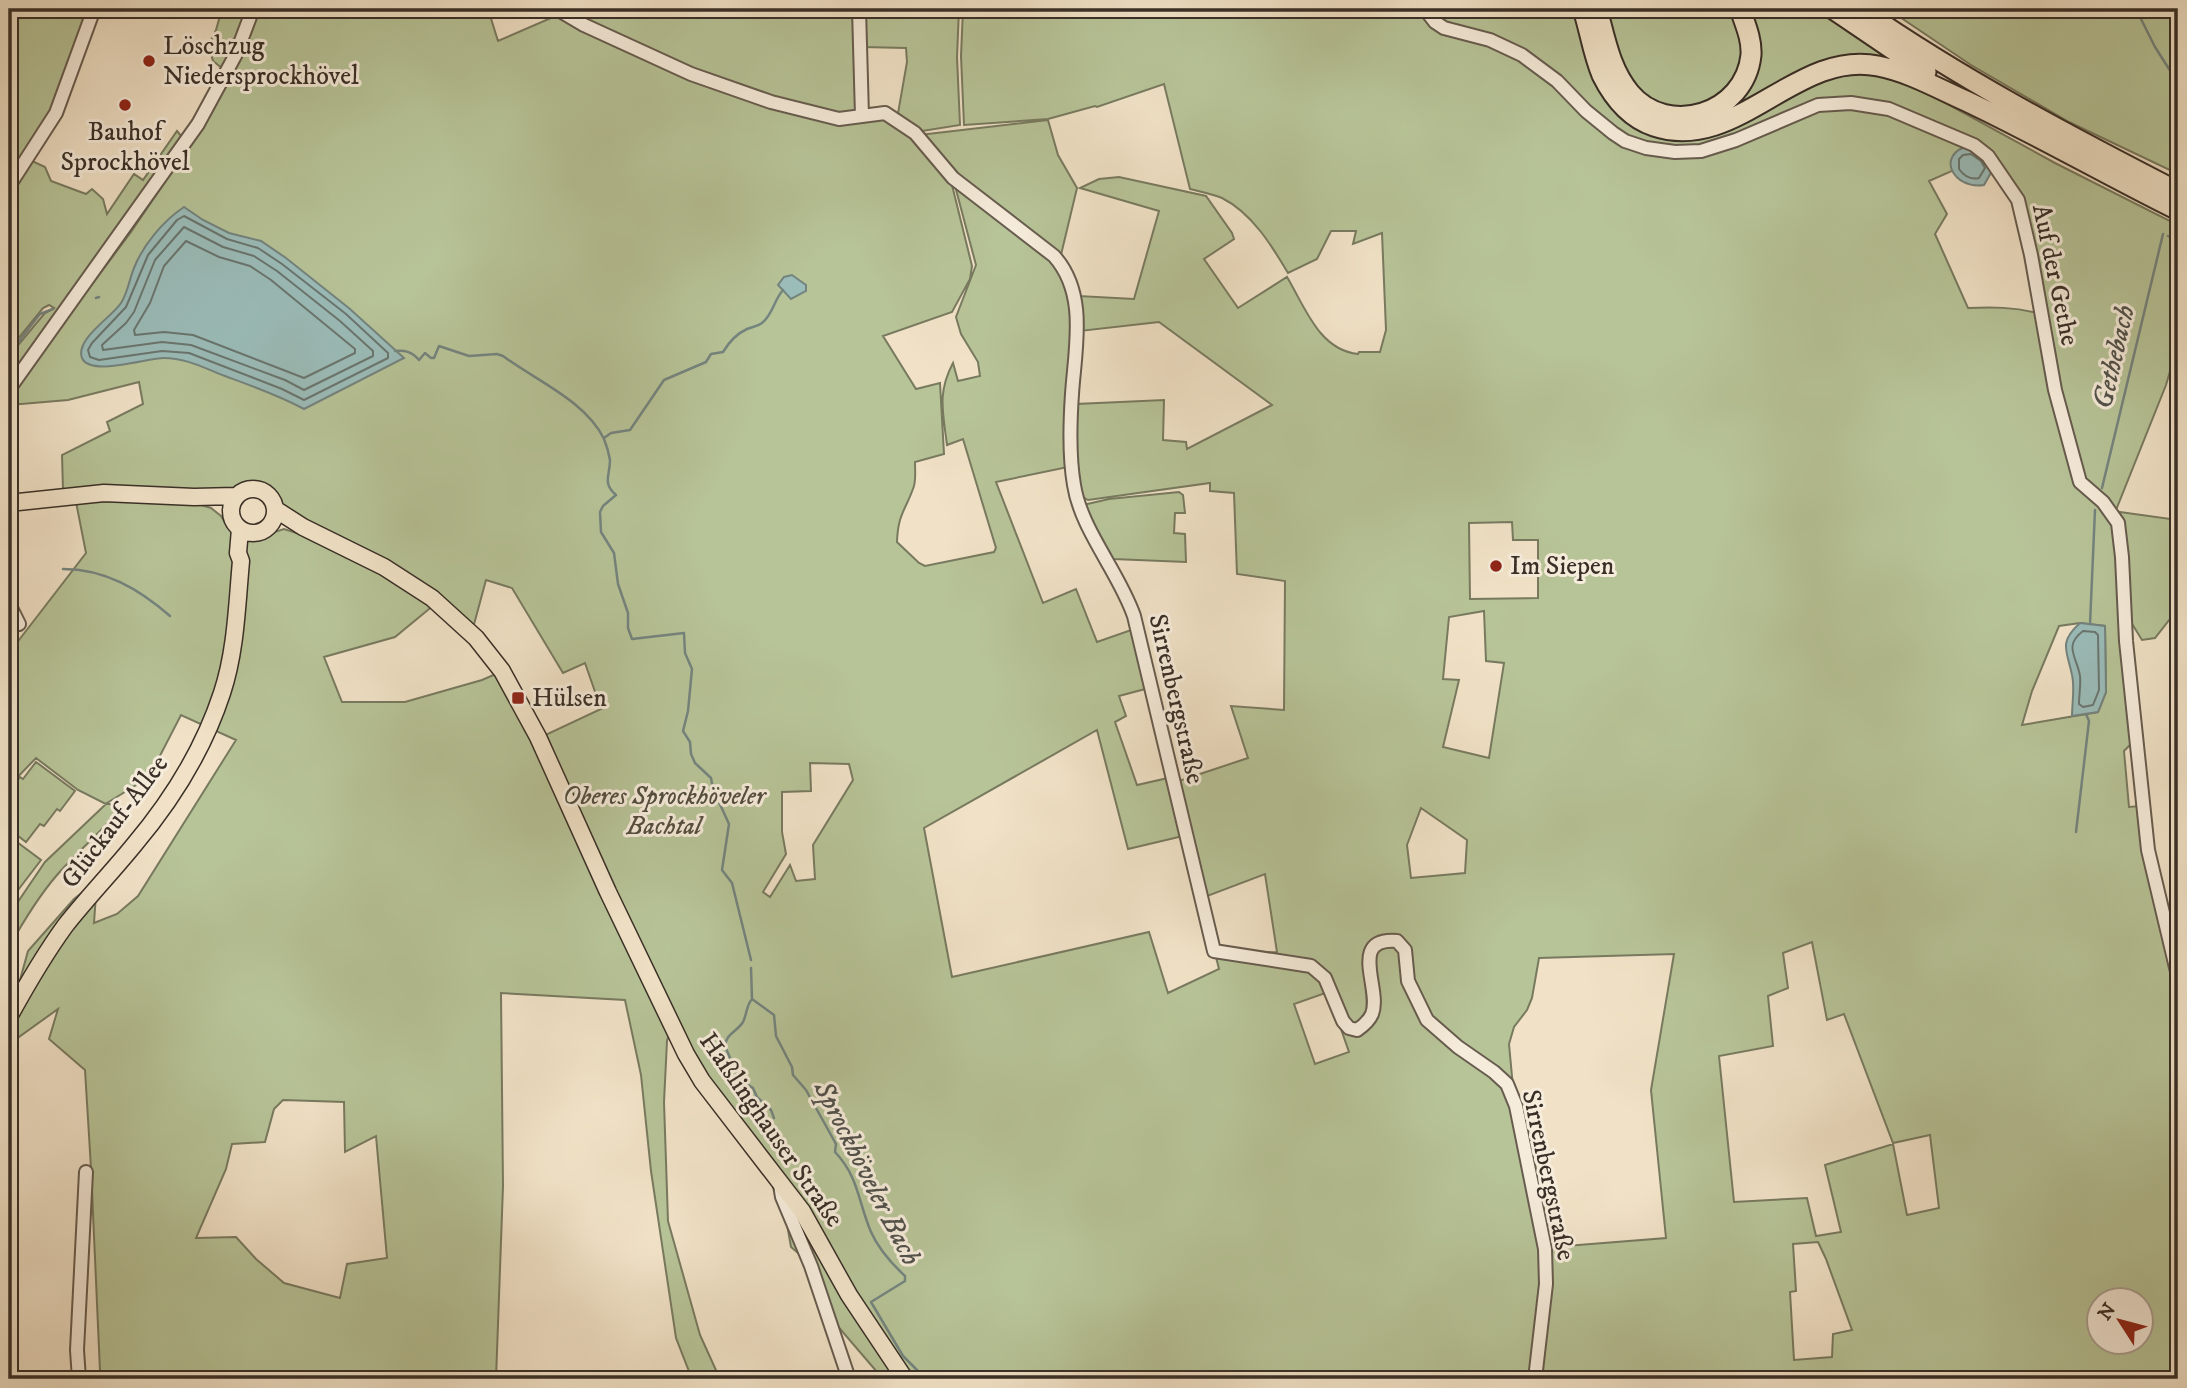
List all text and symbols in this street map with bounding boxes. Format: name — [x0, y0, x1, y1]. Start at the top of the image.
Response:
place label: Löschzug Niedersprockhövel — [163, 30, 359, 93]
marker: Löschzug Niedersprockhövel — [141, 53, 157, 69]
marker: Bauhof Sprockhövel — [117, 97, 133, 113]
place label: Bauhof Sprockhövel — [60, 116, 190, 179]
street label: Auf der Gethe — [2024, 201, 2086, 349]
water label: Gethebach — [2085, 302, 2143, 412]
place label: Im Siepen — [1510, 550, 1615, 583]
marker: Im Siepen — [1488, 558, 1504, 574]
street label: Sirrenbergstraße — [1140, 611, 1212, 787]
place label: Hülsen — [532, 682, 607, 715]
marker: Hülsen — [510, 690, 526, 706]
street label: Glückauf-Allee — [54, 749, 176, 895]
park label: Oberes Sprockhöveler Bachtal — [563, 780, 767, 843]
street label: Haßlinghauser Straße — [691, 1026, 851, 1234]
water label: Sprockhöveler Bach — [805, 1074, 929, 1271]
street label: Sirrenbergstraße — [1514, 1087, 1582, 1263]
north arrow — [2086, 1286, 2156, 1356]
text: N — [2094, 1298, 2122, 1325]

